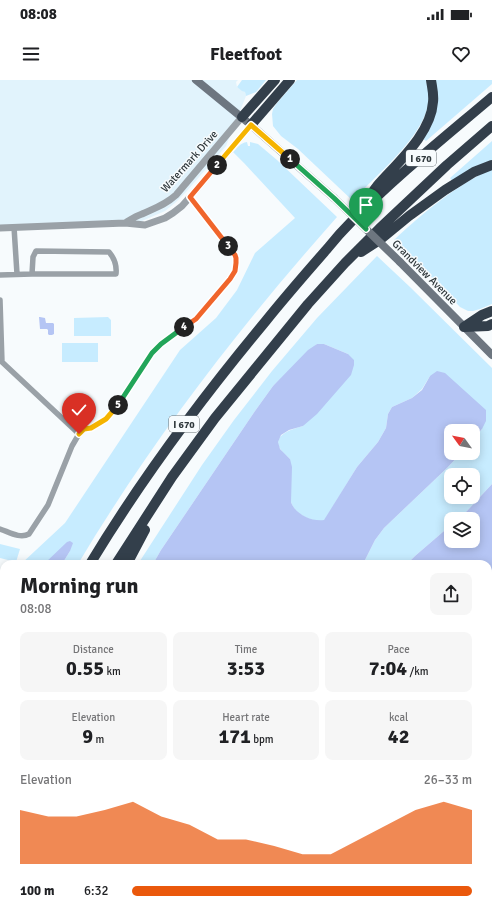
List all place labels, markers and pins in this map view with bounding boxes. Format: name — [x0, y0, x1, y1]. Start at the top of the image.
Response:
pin: 1 — [280, 149, 300, 169]
pin: 2 — [207, 155, 227, 175]
pin — [349, 188, 383, 229]
pin: 3 — [218, 236, 238, 256]
pin: 4 — [174, 317, 194, 337]
pin — [62, 393, 96, 434]
pin: 5 — [108, 395, 128, 415]

